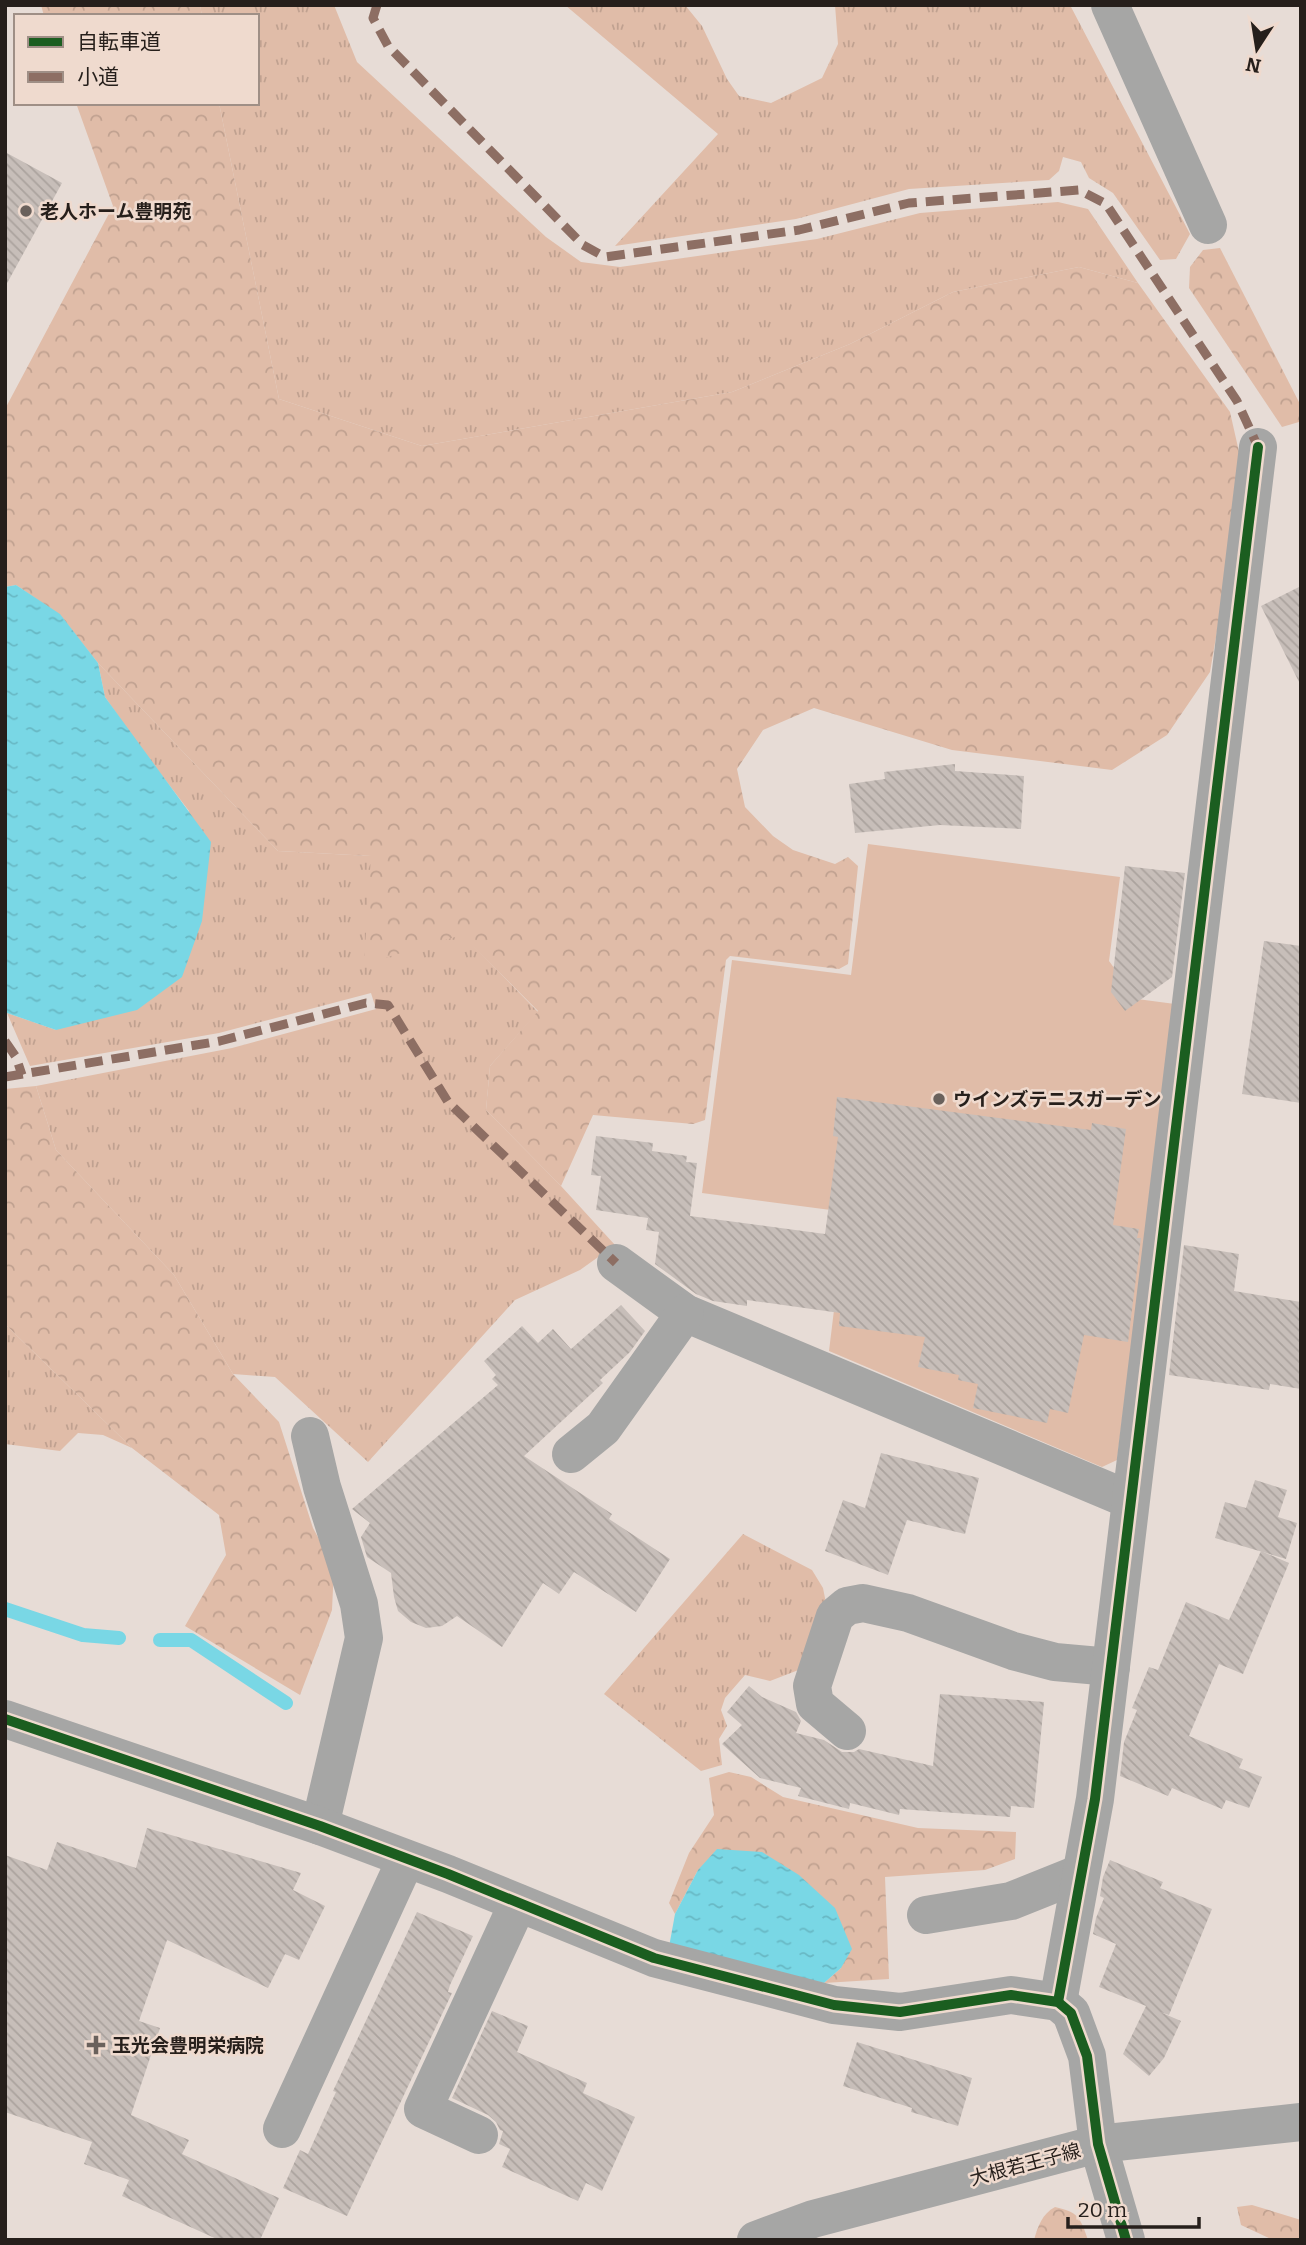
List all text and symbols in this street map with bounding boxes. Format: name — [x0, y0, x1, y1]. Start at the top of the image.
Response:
legend — [14, 14, 259, 105]
north arrow — [1222, 14, 1292, 84]
text: 自転車道 — [77, 29, 161, 55]
text: N — [1244, 52, 1263, 78]
text: 小道 — [77, 64, 119, 90]
place label: 老人ホーム豊明苑 — [40, 200, 191, 223]
marker: 老人ホーム豊明苑 — [18, 203, 34, 219]
place label: ウインズテニスガーデン — [953, 1088, 1162, 1111]
marker: ウインズテニスガーデン — [931, 1091, 947, 1107]
place label: 玉光会豊明栄病院 — [112, 2034, 264, 2057]
marker: 玉光会豊明栄病院 — [86, 2035, 106, 2055]
street label: 大根若王子線 — [967, 2139, 1083, 2190]
scale bar — [1068, 2186, 1199, 2230]
text: 20 m — [1078, 2197, 1127, 2223]

